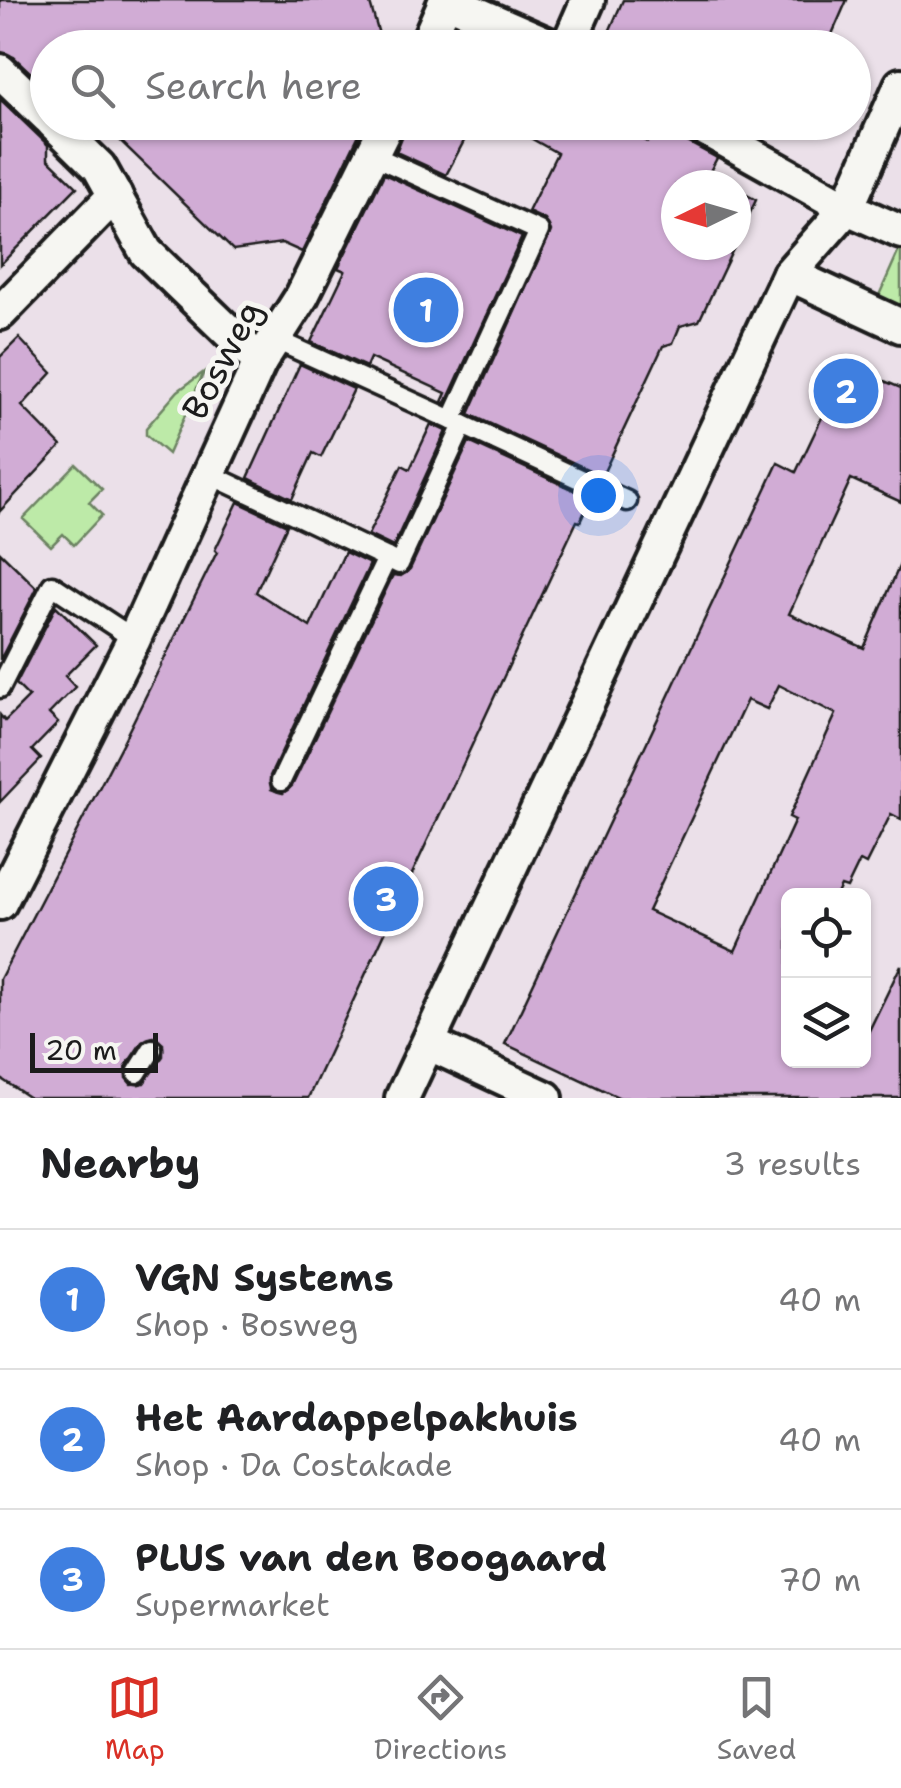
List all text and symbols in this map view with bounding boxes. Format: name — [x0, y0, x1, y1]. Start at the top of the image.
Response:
search box — [30, 30, 871, 140]
icon: search — [65, 58, 120, 113]
text: Search here — [145, 60, 362, 111]
north arrow — [661, 170, 751, 260]
pin: 1 — [394, 272, 458, 348]
street label: Bosweg — [171, 292, 273, 428]
pin: 2 — [814, 354, 878, 428]
your location — [573, 470, 624, 521]
pin: 3 — [354, 862, 418, 936]
map controls — [781, 888, 871, 1068]
button: locate — [781, 888, 871, 978]
button: layers — [781, 978, 871, 1068]
scale bar — [30, 1028, 158, 1072]
text: 20 m — [45, 1031, 117, 1069]
text: Nearby — [40, 1135, 200, 1191]
text: 3 results — [724, 1142, 861, 1185]
text: VGN Systems — [135, 1252, 394, 1303]
text: 1 — [65, 1278, 80, 1321]
text: 40 m — [778, 1278, 861, 1321]
text: Shop · Bosweg — [135, 1303, 358, 1346]
text: Het Aardappelpakhuis — [135, 1392, 578, 1443]
text: 2 — [61, 1418, 84, 1461]
text: 40 m — [778, 1418, 861, 1461]
text: Shop · Da Costakade — [135, 1443, 453, 1486]
text: PLUS van den Boogaard — [135, 1532, 607, 1583]
text: 3 — [61, 1558, 84, 1601]
text: 70 m — [778, 1558, 861, 1601]
text: Supermarket — [135, 1583, 330, 1626]
tab: Map — [105, 1670, 165, 1768]
tab: Directions — [374, 1670, 507, 1768]
tab: Saved — [717, 1670, 796, 1768]

